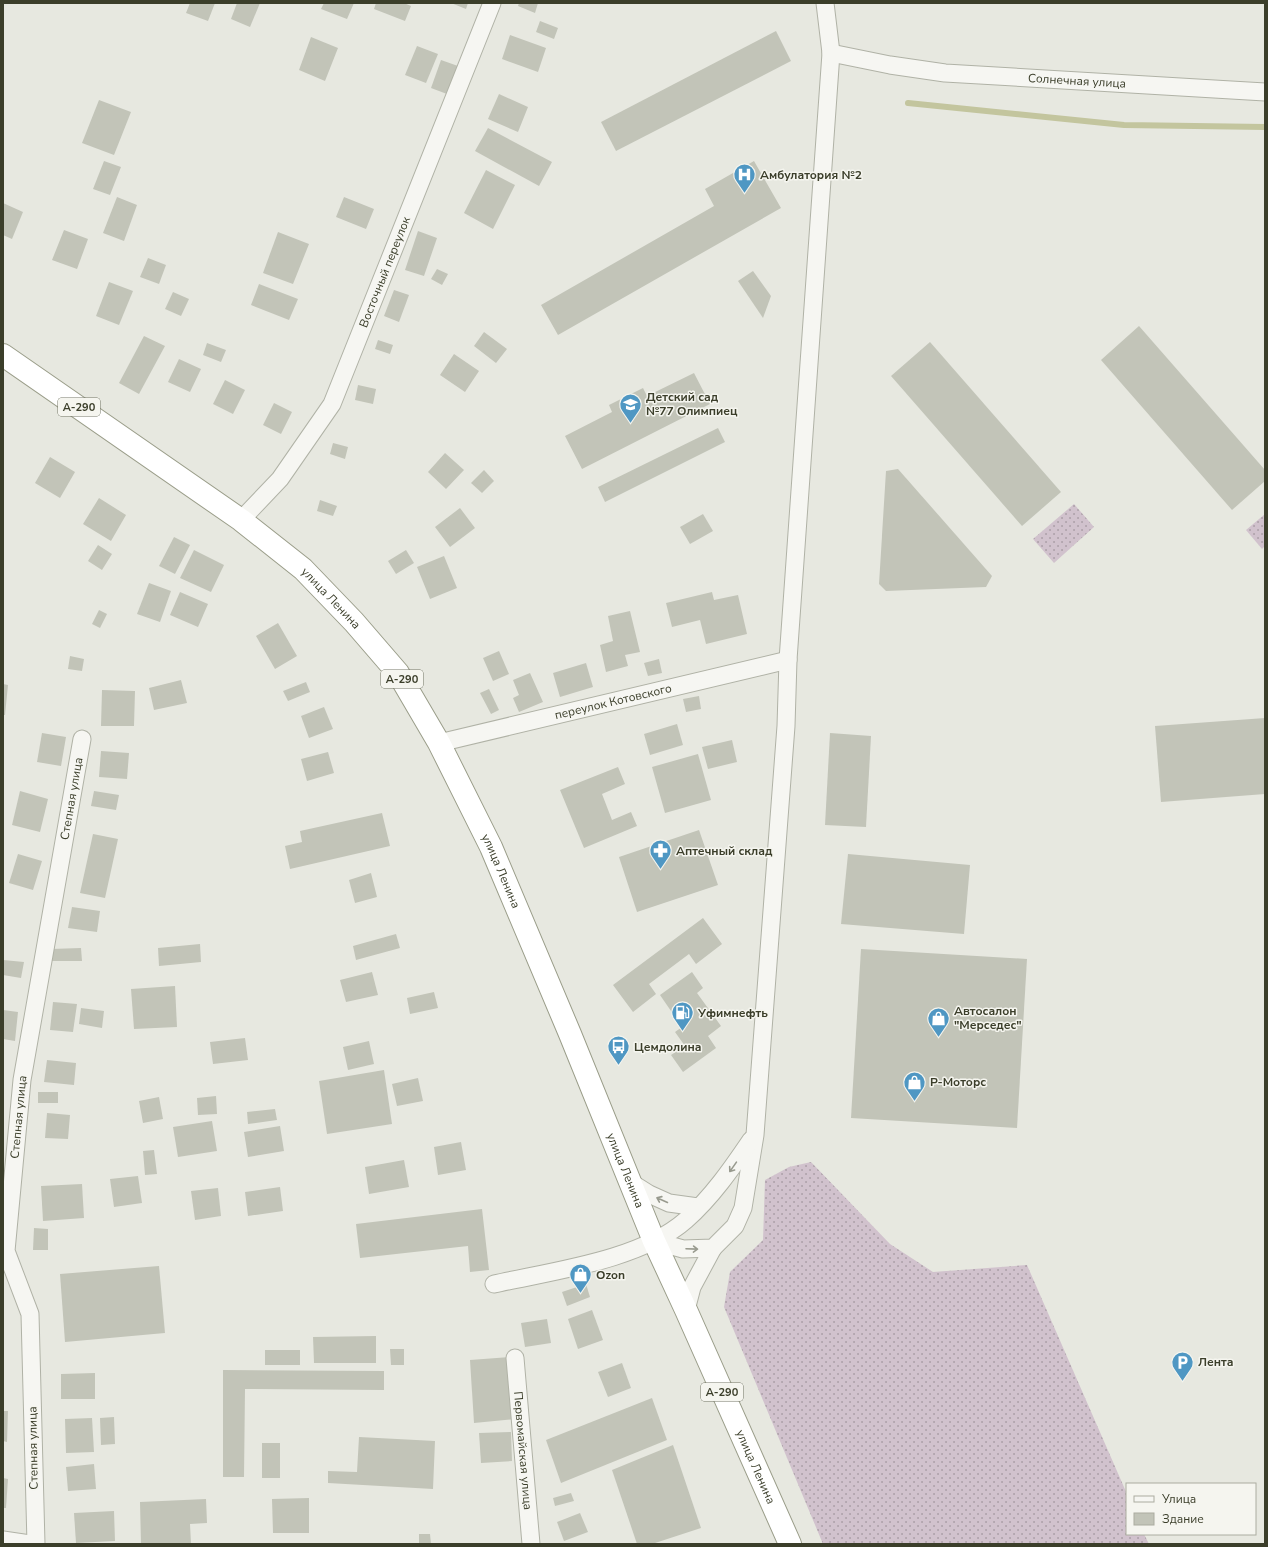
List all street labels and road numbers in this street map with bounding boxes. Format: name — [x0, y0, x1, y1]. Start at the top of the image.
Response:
street label: Солнечная улица — [1027, 70, 1127, 92]
street label: Восточный переулок — [355, 213, 414, 330]
road number: А-290 — [58, 398, 100, 416]
street label: улица Ленина — [298, 564, 364, 632]
road number: А-290 — [381, 670, 423, 688]
street label: переулок Котовского — [553, 680, 674, 723]
street label: Степная улица — [56, 756, 87, 841]
street label: улица Ленина — [478, 831, 524, 911]
street label: Степная улица — [7, 1074, 31, 1159]
street label: улица Ленина — [603, 1130, 648, 1210]
road number: А-290 — [701, 1383, 743, 1401]
street label: Первомайская улица — [510, 1391, 536, 1511]
street label: Степная улица — [24, 1406, 42, 1490]
street label: улица Ленина — [732, 1427, 779, 1506]

